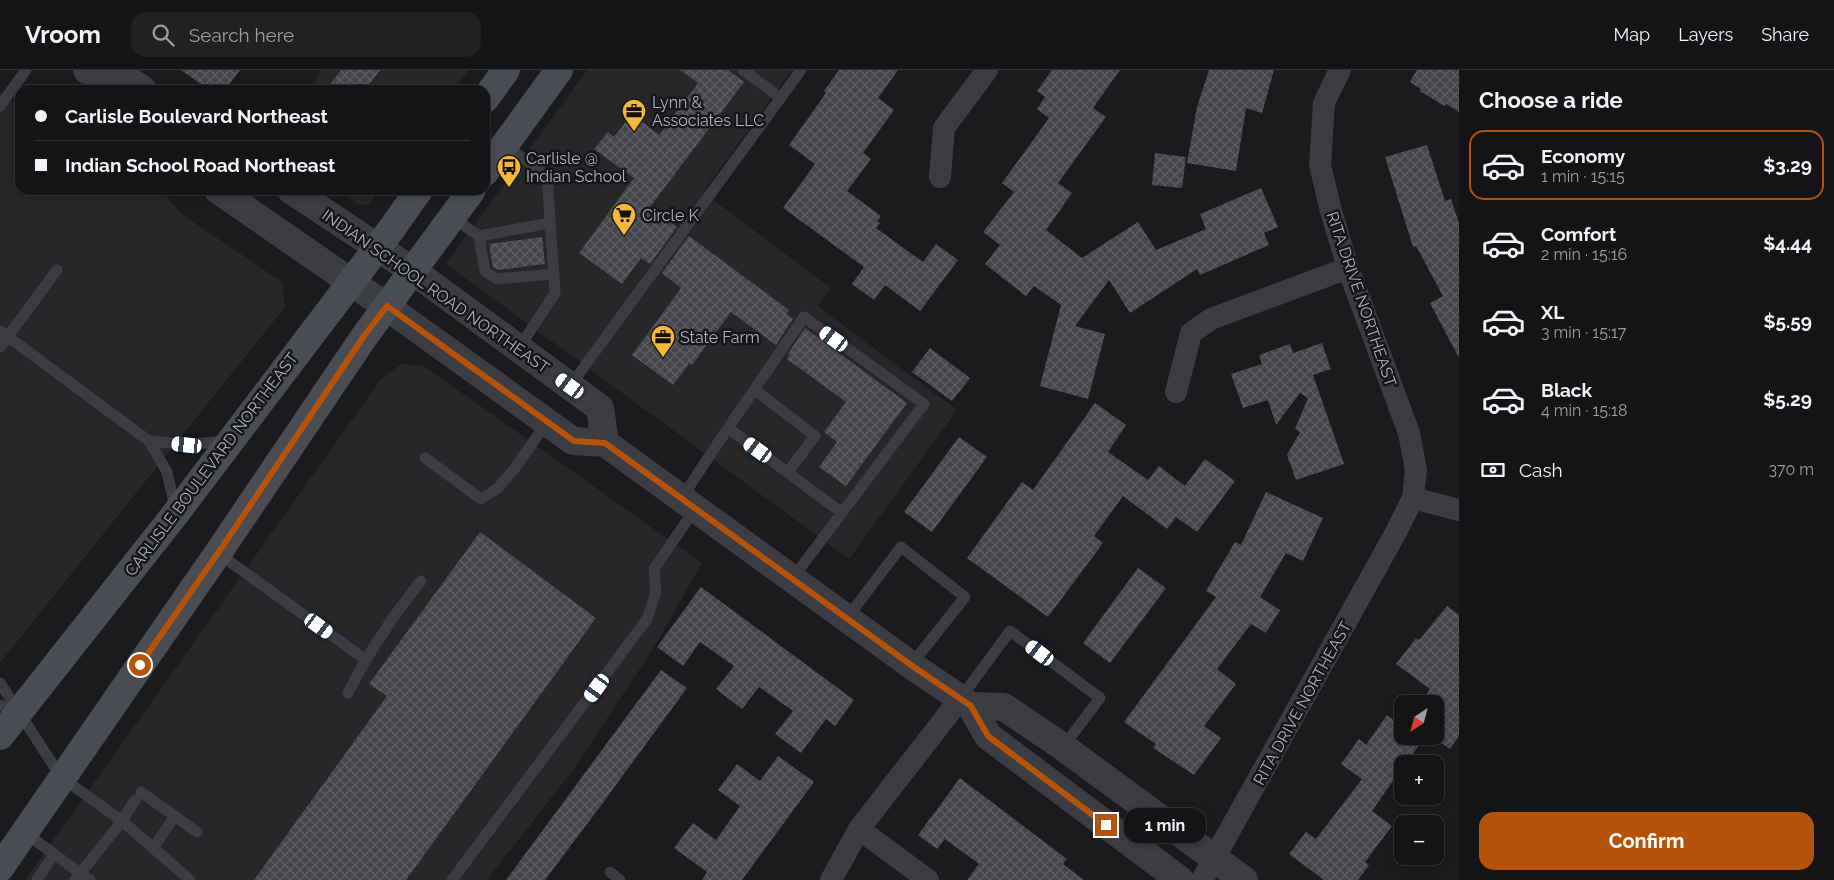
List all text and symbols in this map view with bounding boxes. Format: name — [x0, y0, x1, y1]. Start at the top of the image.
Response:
search box — [131, 12, 481, 57]
text: Vroom — [25, 20, 101, 49]
icon: search — [149, 21, 177, 49]
text: Search here — [189, 24, 294, 46]
text: Map — [1614, 24, 1650, 45]
text: Layers — [1678, 24, 1733, 45]
text: Share — [1761, 24, 1809, 45]
text: Choose a ride — [1479, 87, 1623, 113]
place label: Lynn & Associates LLC — [652, 93, 764, 130]
office icon: Lynn & Associates LLC — [621, 98, 647, 132]
text: Carlisle Boulevard Northeast — [65, 105, 328, 127]
icon: car — [1481, 143, 1526, 188]
text: Economy — [1541, 145, 1625, 167]
place label: Carlisle @ Indian School — [526, 149, 627, 186]
text: Indian School Road Northeast — [65, 154, 335, 176]
bus stop icon: Carlisle @ Indian School — [496, 154, 522, 188]
text: $3.29 — [1763, 154, 1812, 176]
text: 1 min · 15:15 — [1541, 167, 1625, 186]
supermarket icon: Circle K — [611, 202, 637, 236]
street label: INDIAN SCHOOL ROAD NORTHEAST — [318, 205, 553, 378]
place label: Circle K — [642, 206, 699, 225]
street label: RITA DRIVE NORTHEAST — [1323, 209, 1401, 390]
icon: car — [1481, 221, 1526, 266]
text: Comfort — [1541, 223, 1616, 245]
text: $4.44 — [1763, 232, 1812, 254]
text: 2 min · 15:16 — [1541, 245, 1627, 264]
icon: car — [1481, 299, 1526, 344]
text: XL — [1541, 301, 1564, 323]
text: $5.59 — [1763, 310, 1812, 332]
text: 3 min · 15:17 — [1541, 323, 1626, 342]
office icon: State Farm — [650, 324, 676, 358]
car — [817, 324, 850, 354]
place label: State Farm — [680, 328, 760, 347]
street label: CARLISLE BOULEVARD NORTHEAST — [121, 349, 302, 580]
car — [553, 371, 586, 401]
icon: car — [1481, 377, 1526, 422]
text: Black — [1541, 379, 1592, 401]
text: $5.29 — [1763, 388, 1812, 410]
text: 4 min · 15:18 — [1541, 401, 1627, 420]
car — [741, 435, 774, 465]
car — [171, 436, 202, 454]
icon: cash — [1479, 456, 1507, 484]
text: Cash — [1519, 459, 1563, 481]
text: 370 m — [1768, 460, 1814, 479]
car — [302, 611, 335, 641]
street label: RITA DRIVE NORTHEAST — [1249, 618, 1355, 788]
car — [1023, 638, 1056, 668]
route start — [129, 654, 151, 676]
car — [582, 671, 611, 705]
north arrow — [1394, 695, 1444, 745]
map controls — [1394, 695, 1444, 865]
button: + — [1394, 755, 1444, 805]
callout: 1 min — [1124, 808, 1206, 842]
button: Confirm — [1479, 812, 1814, 870]
route end — [1095, 814, 1117, 836]
button: − — [1394, 815, 1444, 865]
text: 1 min — [1145, 816, 1185, 835]

